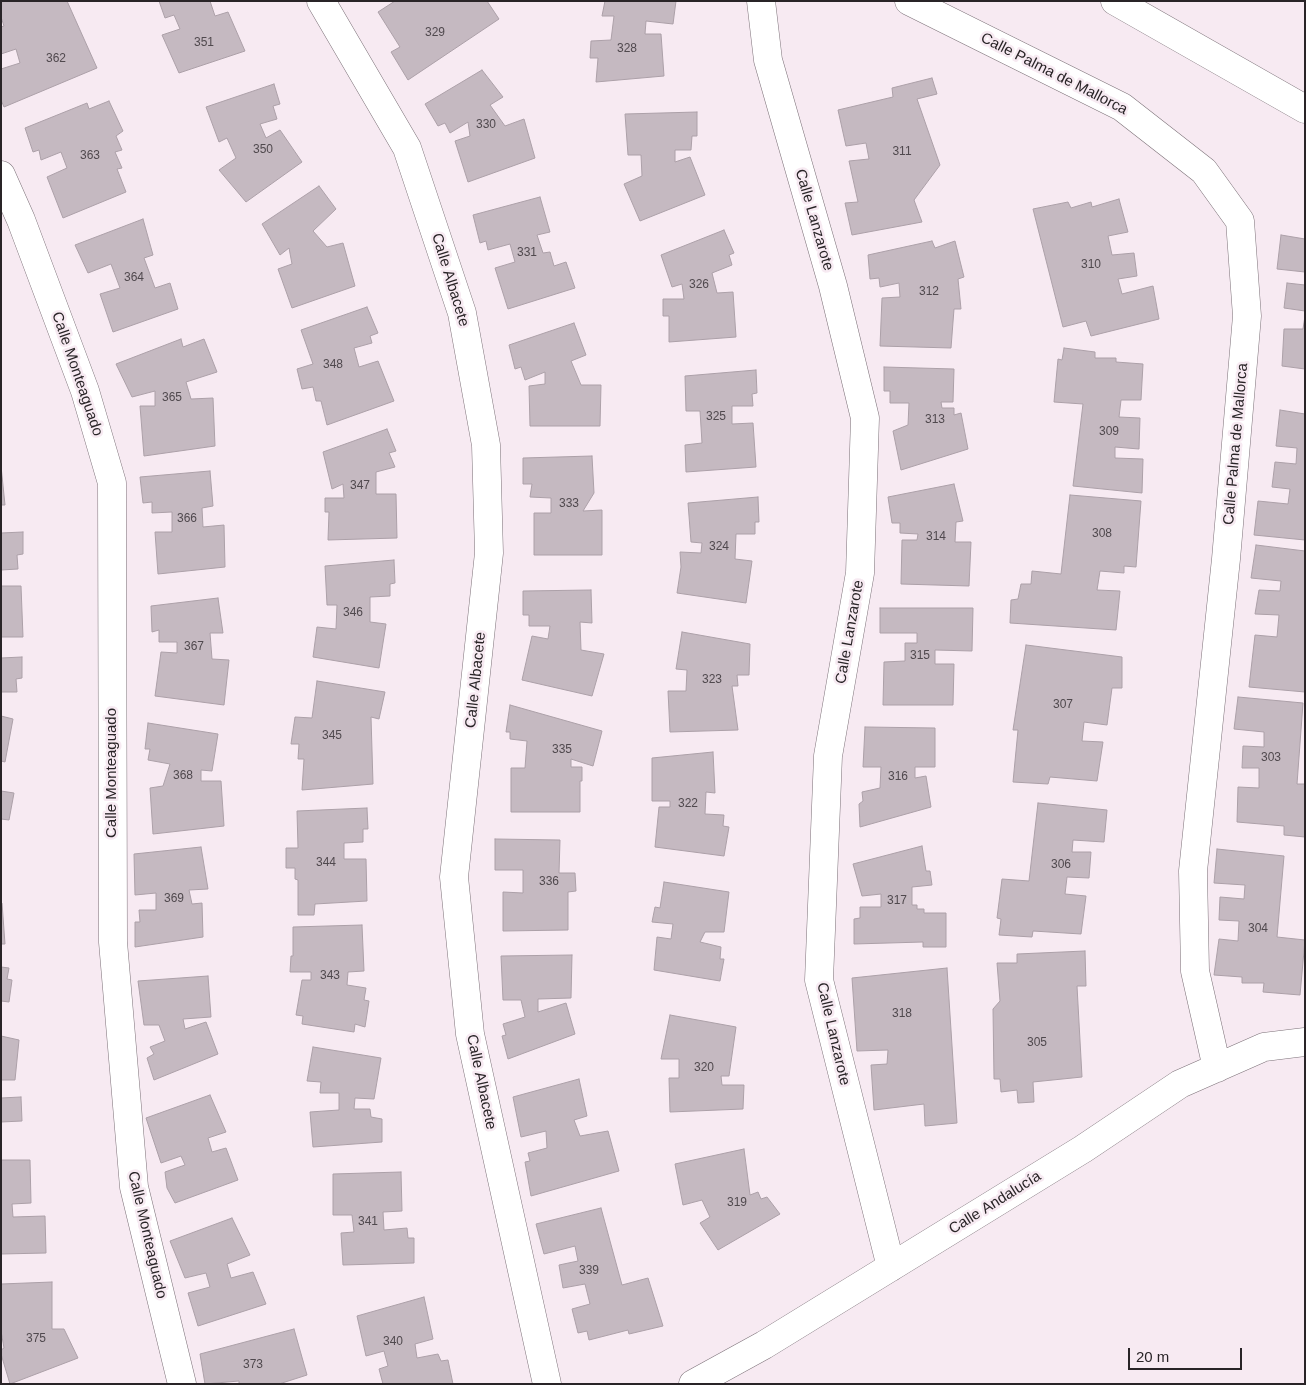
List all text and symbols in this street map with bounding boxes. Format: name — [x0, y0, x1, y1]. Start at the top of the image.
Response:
house number: 329 — [425, 26, 445, 40]
street label: Calle Palma de Mallorca — [977, 29, 1131, 119]
house number: 351 — [194, 36, 214, 50]
house number: 328 — [617, 42, 637, 56]
house number: 362 — [46, 52, 66, 66]
house number: 330 — [476, 118, 496, 132]
house number: 350 — [253, 143, 273, 157]
house number: 311 — [892, 145, 912, 159]
house number: 363 — [80, 149, 100, 163]
street label: Calle Lanzarote — [791, 167, 837, 273]
street label: Calle Albacete — [427, 231, 473, 329]
house number: 331 — [517, 246, 537, 260]
house number: 310 — [1081, 258, 1101, 272]
house number: 364 — [124, 271, 144, 285]
house number: 326 — [689, 278, 709, 292]
house number: 312 — [919, 285, 939, 299]
street label: Calle Monteaguado — [47, 310, 107, 438]
house number: 348 — [323, 358, 343, 372]
street label: Calle Palma de Mallorca — [1220, 362, 1252, 526]
house number: 365 — [162, 391, 182, 405]
house number: 325 — [706, 410, 726, 424]
house number: 313 — [925, 413, 945, 427]
house number: 309 — [1099, 425, 1119, 439]
house number: 347 — [350, 479, 370, 493]
house number: 333 — [559, 497, 579, 511]
house number: 366 — [177, 512, 197, 526]
house number: 308 — [1092, 527, 1112, 541]
house number: 314 — [926, 530, 946, 544]
house number: 324 — [709, 540, 729, 554]
street label: Calle Lanzarote — [832, 579, 868, 685]
house number: 346 — [343, 606, 363, 620]
street label: Calle Albacete — [462, 631, 490, 729]
house number: 367 — [184, 640, 204, 654]
house number: 315 — [910, 649, 930, 663]
house number: 323 — [702, 673, 722, 687]
house number: 307 — [1053, 698, 1073, 712]
street label: Calle Monteaguado — [103, 708, 121, 838]
house number: 345 — [322, 729, 342, 743]
house number: 335 — [552, 743, 572, 757]
house number: 303 — [1261, 751, 1281, 765]
house number: 368 — [173, 769, 193, 783]
house number: 316 — [888, 770, 908, 784]
house number: 322 — [678, 797, 698, 811]
house number: 344 — [316, 856, 336, 870]
house number: 306 — [1051, 858, 1071, 872]
house number: 336 — [539, 875, 559, 889]
house number: 369 — [164, 892, 184, 906]
house number: 317 — [887, 894, 907, 908]
house number: 304 — [1248, 922, 1268, 936]
house number: 343 — [320, 969, 340, 983]
street label: Calle Lanzarote — [812, 981, 854, 1087]
house number: 318 — [892, 1007, 912, 1021]
street label: Calle Albacete — [462, 1033, 500, 1131]
house number: 305 — [1027, 1036, 1047, 1050]
house number: 320 — [694, 1061, 714, 1075]
street label: Calle Andalucía — [946, 1168, 1044, 1238]
street label: Calle Monteaguado — [124, 1170, 170, 1300]
house number: 319 — [727, 1196, 747, 1210]
house number: 341 — [358, 1215, 378, 1229]
house number: 339 — [579, 1264, 599, 1278]
house number: 375 — [26, 1332, 46, 1346]
house number: 340 — [383, 1335, 403, 1349]
scale bar — [1131, 1338, 1245, 1370]
text: 20 m — [1136, 1348, 1169, 1365]
house number: 373 — [243, 1358, 263, 1372]

